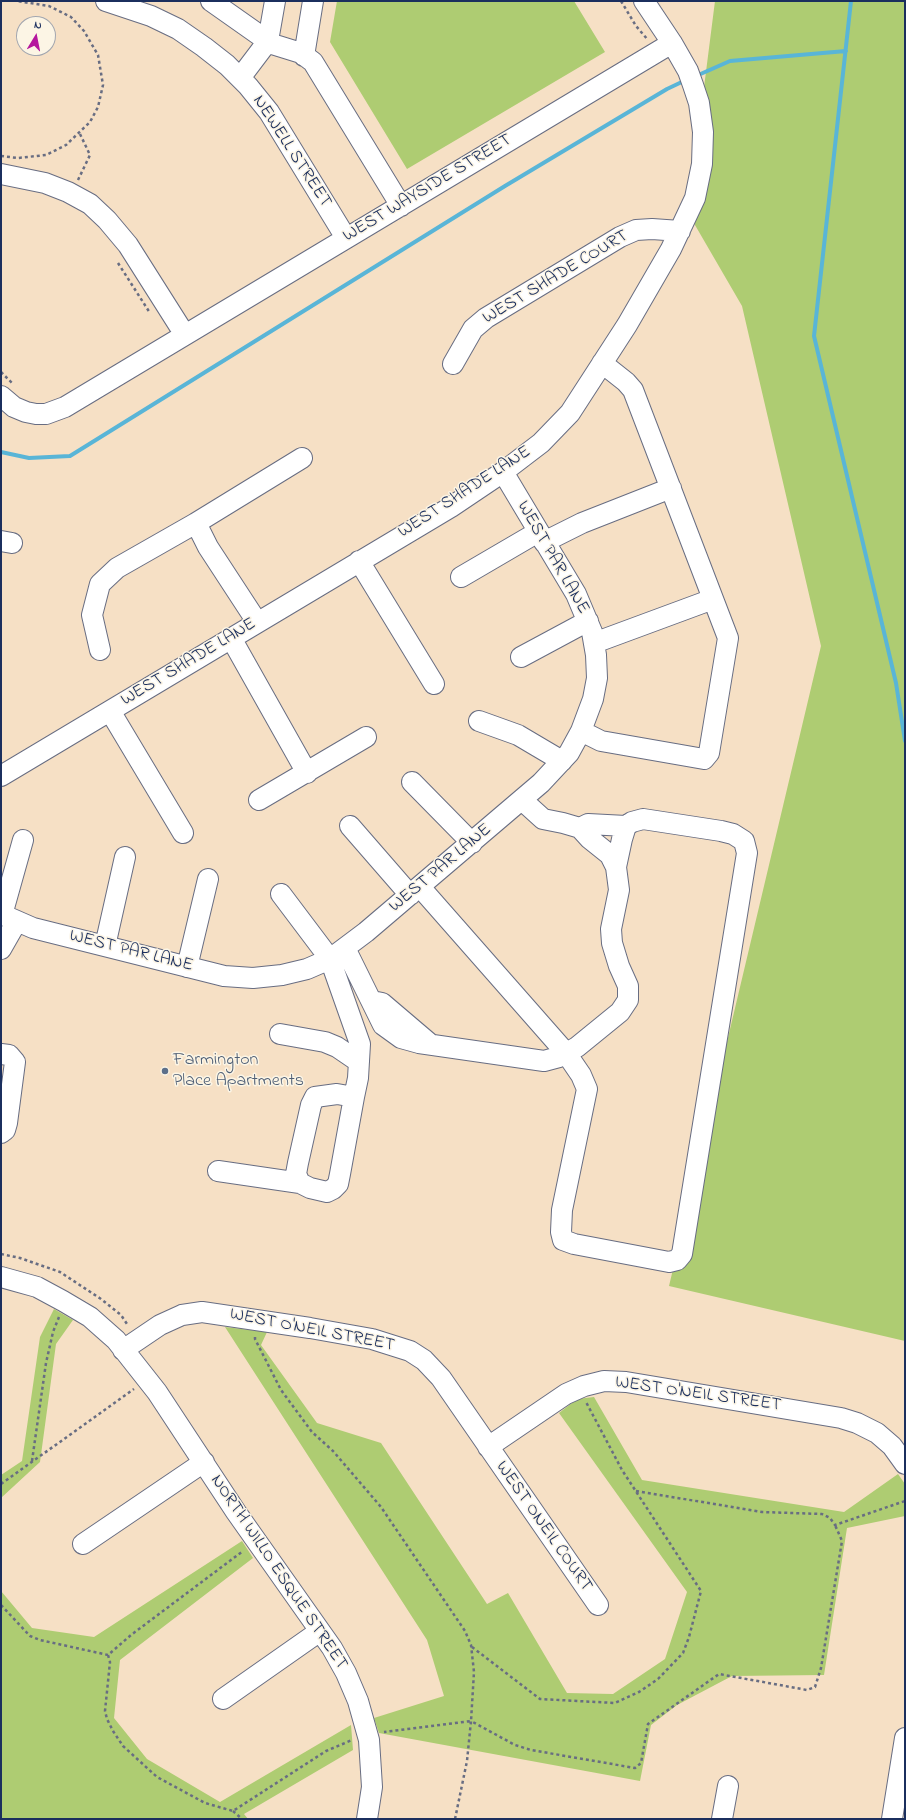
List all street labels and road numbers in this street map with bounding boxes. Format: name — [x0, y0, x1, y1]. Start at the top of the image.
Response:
street label: NEWELL STREET — [247, 92, 335, 212]
street label: WEST WAYSIDE STREET — [340, 130, 516, 248]
street label: WEST SHADE COURT — [479, 226, 633, 330]
street label: WEST SHADE LANE — [395, 442, 535, 544]
street label: WEST PAR LANE — [511, 498, 593, 618]
street label: WEST SHADE LANE — [118, 614, 260, 712]
street label: WEST PAR LANE — [385, 820, 497, 918]
street label: WEST PAR LANE — [67, 926, 195, 978]
street label: WEST O'NEIL STREET — [228, 1304, 396, 1358]
street label: WEST O'NEIL STREET — [614, 1373, 782, 1417]
street label: WEST ONEIL COURT — [490, 1458, 596, 1596]
street label: NORTH WILLO ESQUE STREET — [205, 1471, 351, 1675]

